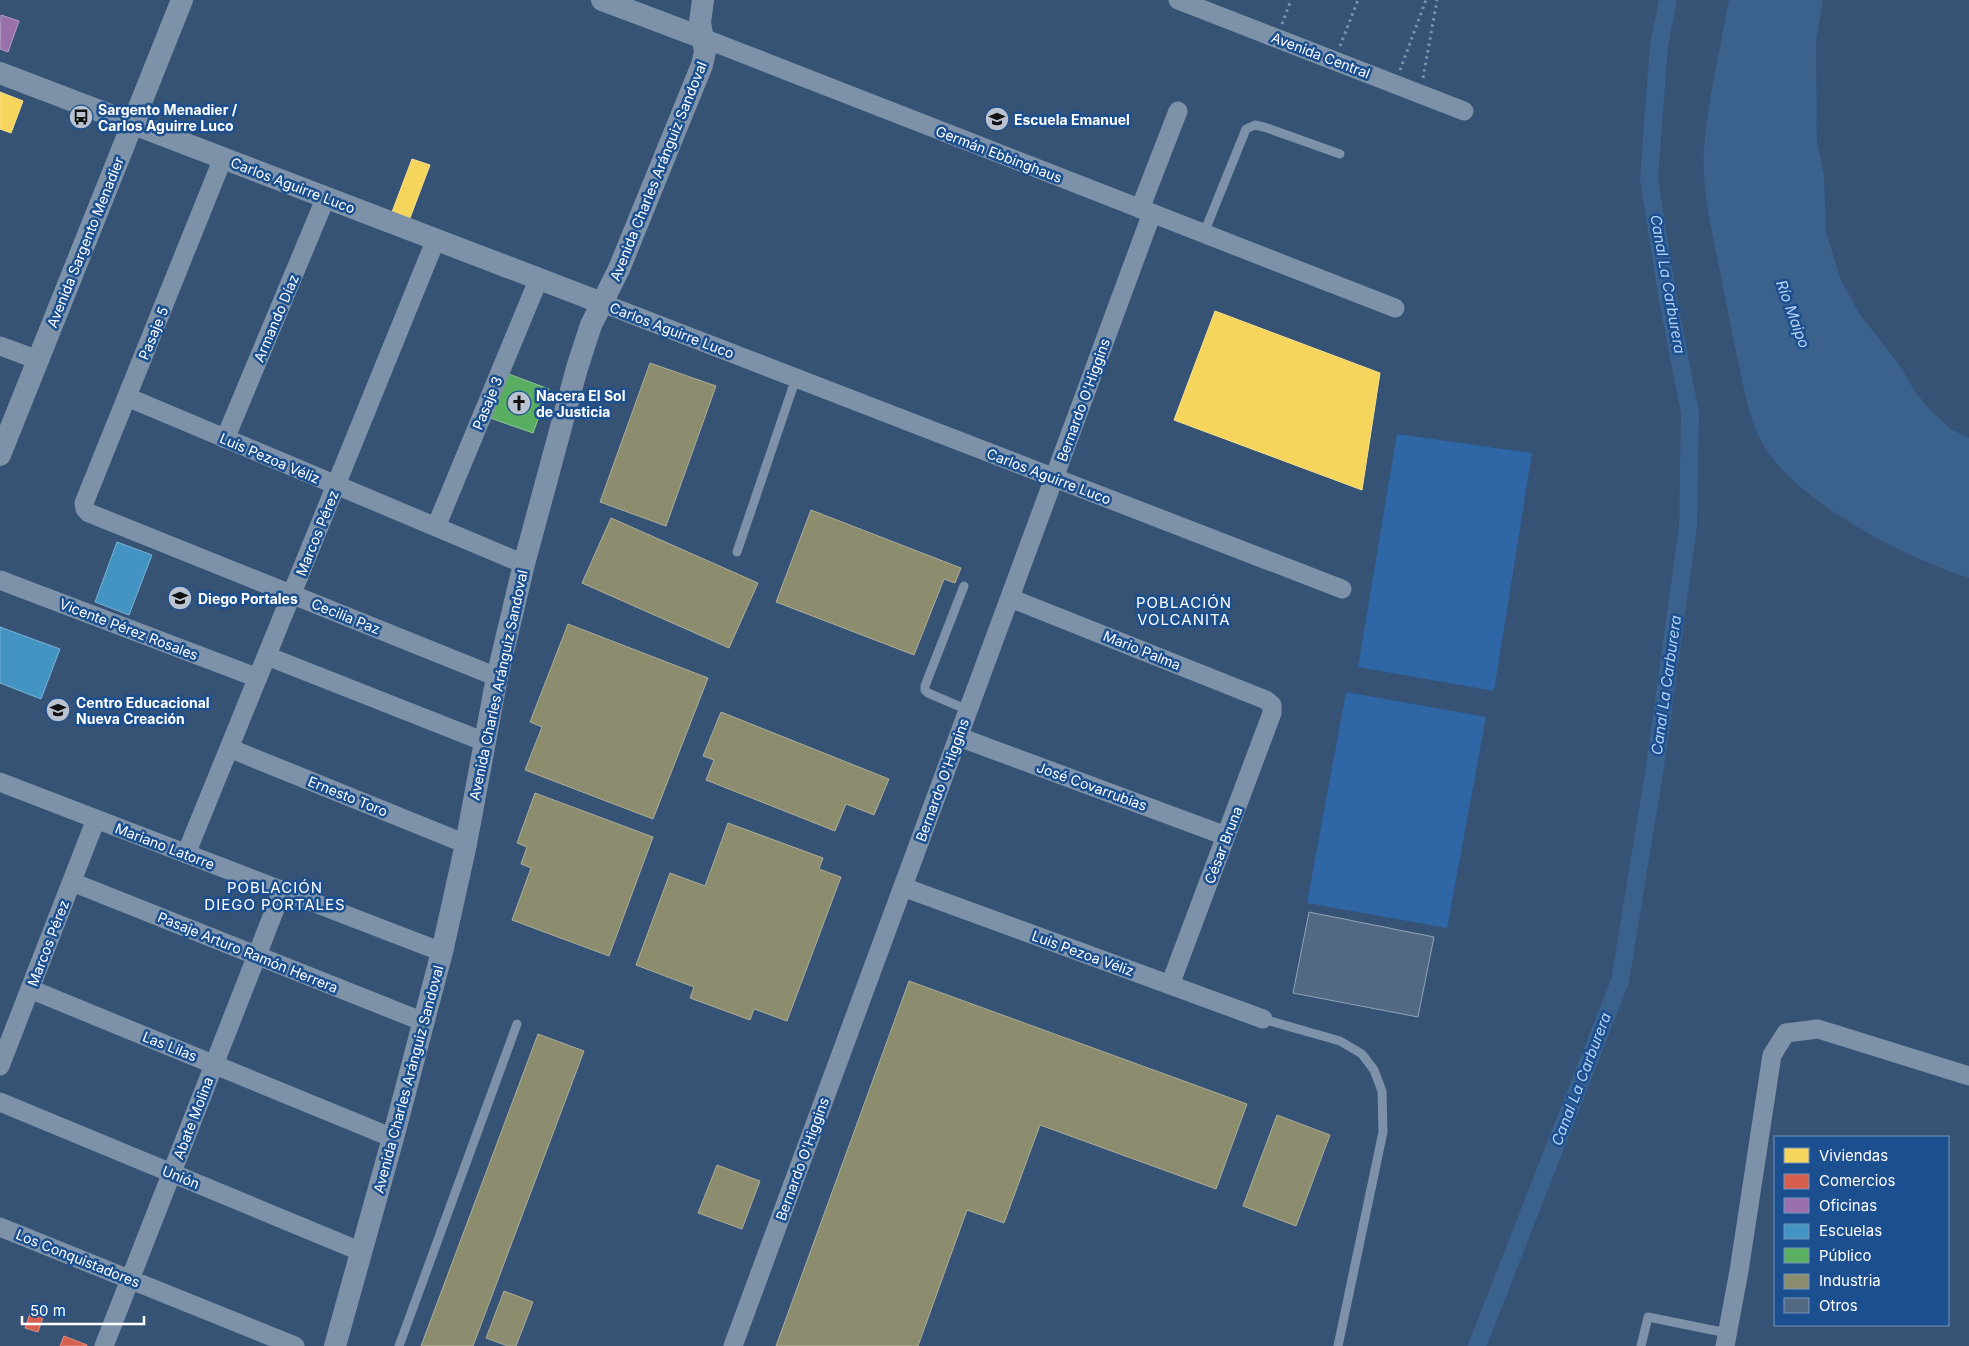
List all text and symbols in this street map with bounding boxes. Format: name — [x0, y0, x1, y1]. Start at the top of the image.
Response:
street label: Avenida Central — [1269, 28, 1373, 82]
street label: Avenida Charles Aránguiz Sandoval — [606, 59, 710, 283]
place label: Sargento Menadier / Carlos Aguirre Luco — [98, 101, 238, 134]
bus stop icon: Sargento Menadier / Carlos Aguirre Luco — [68, 104, 94, 130]
school or university icon: Escuela Emanuel — [984, 106, 1010, 132]
place label: Escuela Emanuel — [1014, 111, 1130, 128]
street label: Germán Ebbinghaus — [933, 122, 1065, 186]
street label: Carlos Aguirre Luco — [228, 153, 358, 217]
street label: Avenida Sargento Menadier — [43, 154, 127, 330]
water label: Canal La Carburera — [1646, 213, 1690, 355]
street label: Armando Díaz — [250, 272, 302, 364]
water label: Río Maipo — [1772, 277, 1814, 351]
street label: Carlos Aguirre Luco — [607, 298, 737, 362]
street label: Pasaje 5 — [135, 304, 171, 362]
street label: Bernardo O'Higgins — [1053, 336, 1113, 464]
street label: Pasaje 3 — [469, 374, 505, 432]
place label: Nacera El Sol de Justicia — [536, 387, 626, 420]
church icon: Nacera El Sol de Justicia — [506, 390, 532, 416]
street label: Luis Pezoa Véliz — [217, 429, 323, 487]
street label: Carlos Aguirre Luco — [984, 444, 1114, 508]
street label: Marcos Pérez — [292, 488, 342, 578]
street label: Avenida Charles Aránguiz Sandoval — [465, 568, 531, 802]
school or university icon: Diego Portales — [167, 585, 193, 611]
place label: Diego Portales — [198, 590, 298, 607]
district label: POBLACIÓN VOLCANITA — [1136, 593, 1232, 629]
street label: Cecilia Paz — [309, 594, 383, 638]
street label: Vicente Pérez Rosales — [57, 595, 201, 663]
water label: Canal La Carburera — [1647, 614, 1685, 756]
street label: Mario Palma — [1101, 627, 1183, 673]
place label: Centro Educacional Nueva Creación — [76, 694, 210, 727]
school or university icon: Centro Educacional Nueva Creación — [45, 697, 71, 723]
street label: Bernardo O'Higgins — [912, 716, 972, 844]
street label: José Covarrubias — [1035, 758, 1149, 814]
street label: Ernesto Toro — [306, 772, 390, 820]
street label: César Bruna — [1200, 804, 1246, 886]
street label: Mariano Latorre — [113, 819, 217, 873]
district label: POBLACIÓN DIEGO PORTALES — [204, 878, 346, 914]
street label: Marcos Pérez — [24, 897, 72, 989]
street label: Pasaje Arturo Ramón Herrera — [155, 908, 341, 996]
street label: Luis Pezoa Véliz — [1030, 927, 1136, 979]
street label: Avenida Charles Aránguiz Sandoval — [369, 963, 447, 1195]
water label: Canal La Carburera — [1547, 1010, 1615, 1148]
street label: Las Lilas — [140, 1027, 200, 1065]
street label: Abate Molina — [170, 1074, 216, 1162]
street label: Bernardo O'Higgins — [772, 1095, 832, 1223]
legend — [1774, 1136, 1949, 1326]
text: Viviendas — [1819, 1146, 1888, 1165]
street label: Unión — [160, 1162, 202, 1192]
text: Comercios — [1819, 1171, 1895, 1190]
text: Oficinas — [1819, 1196, 1877, 1215]
text: Escuelas — [1819, 1221, 1882, 1240]
street label: Los Conquistadores — [14, 1225, 142, 1291]
text: Público — [1819, 1246, 1871, 1265]
text: Industria — [1819, 1271, 1881, 1290]
scale bar — [22, 1294, 145, 1326]
text: Otros — [1819, 1296, 1858, 1315]
text: 50 m — [30, 1301, 66, 1320]

